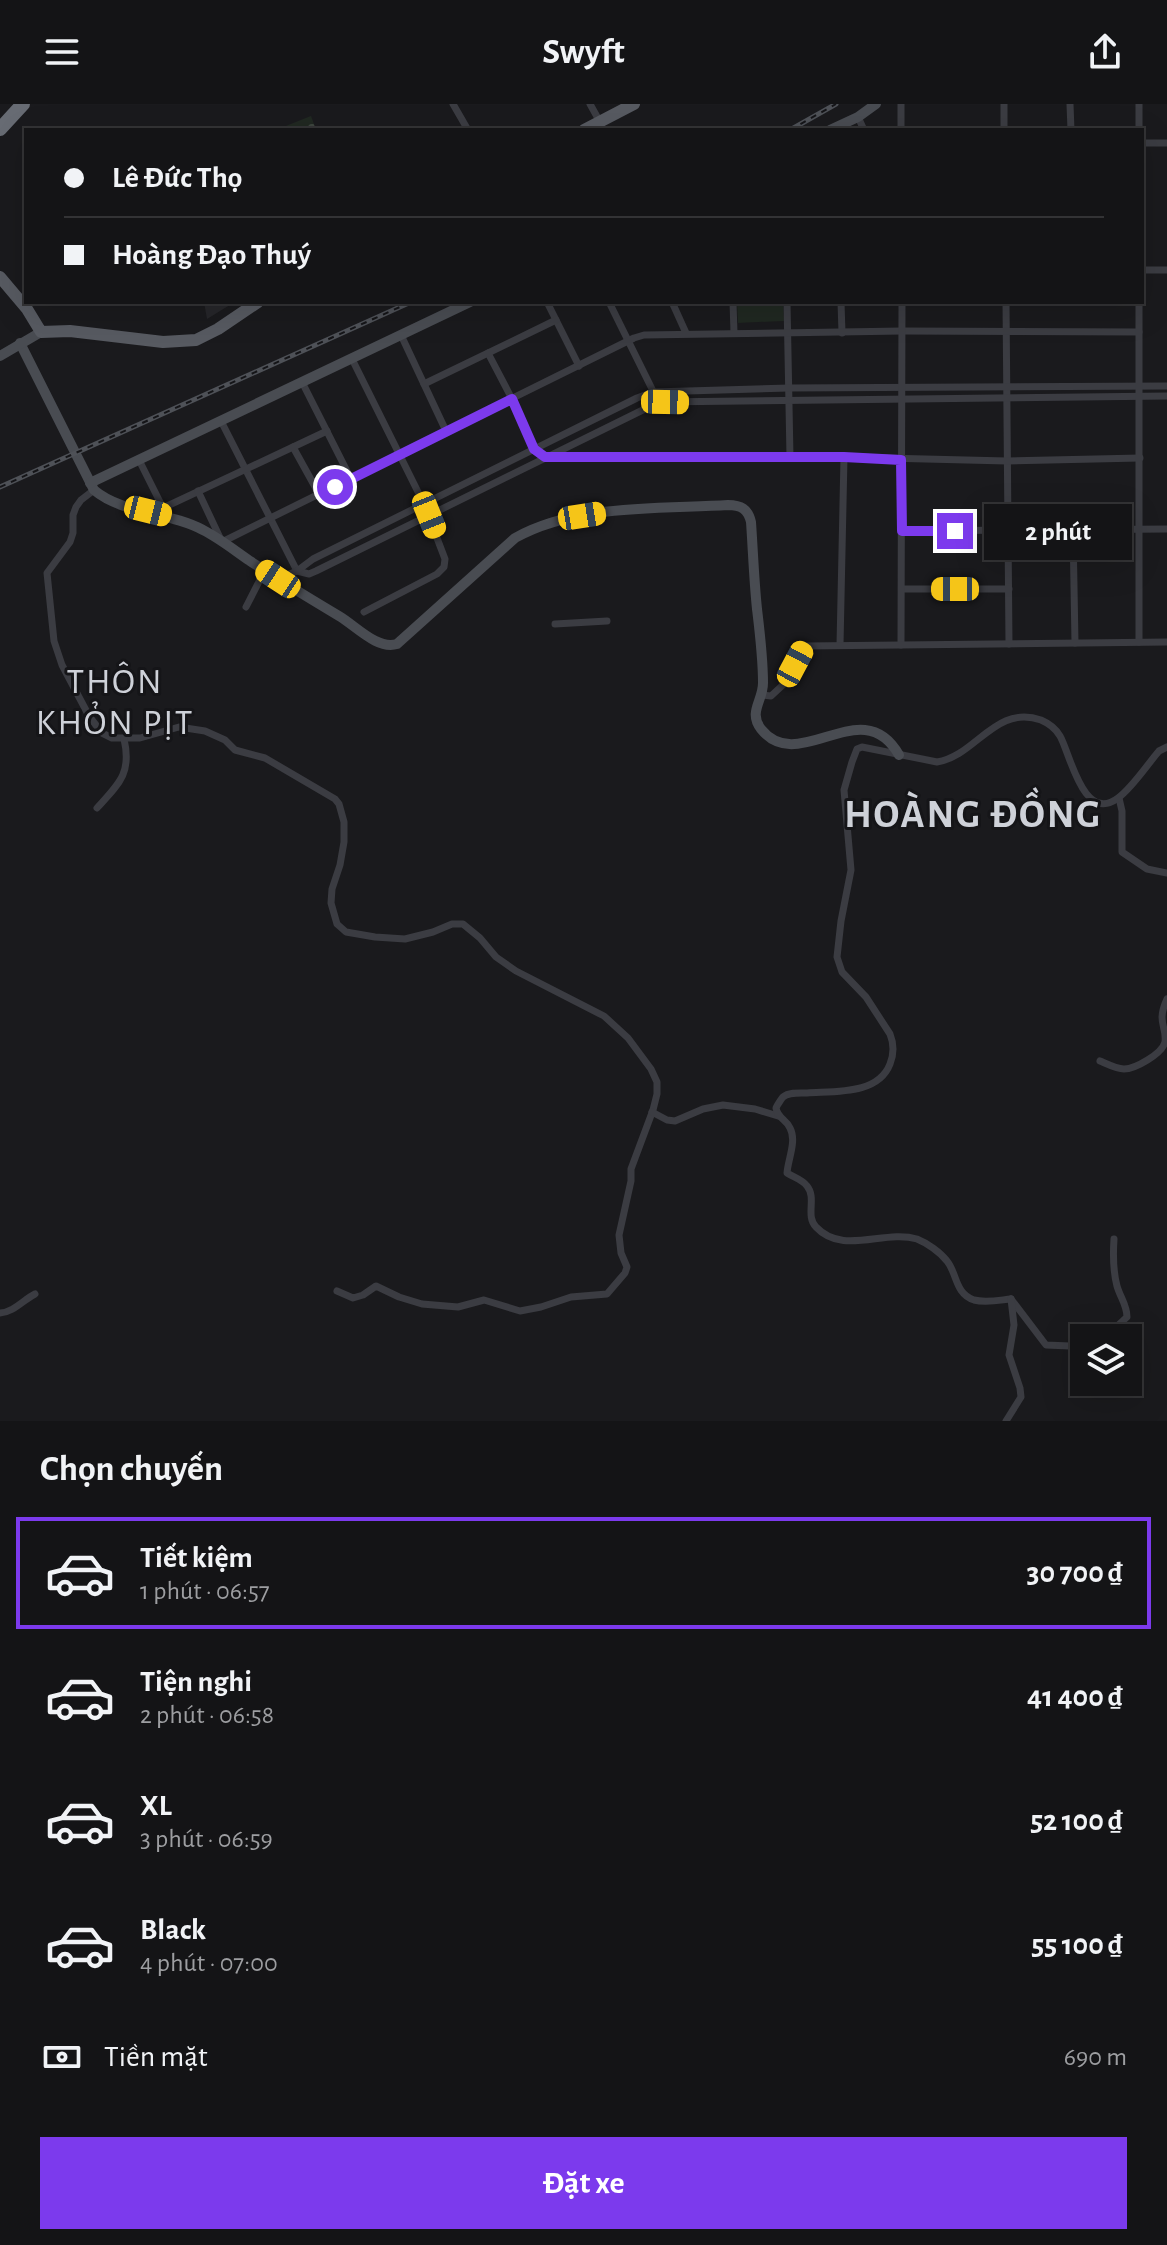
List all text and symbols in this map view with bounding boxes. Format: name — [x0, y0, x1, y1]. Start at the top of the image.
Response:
icon: menu — [40, 30, 84, 74]
icon: share — [1083, 30, 1127, 74]
text: Swyft — [542, 34, 625, 70]
text: Lê Đức Thọ — [112, 163, 242, 193]
text: Hoàng Đạo Thuý — [112, 240, 311, 270]
car — [641, 390, 689, 414]
route start — [317, 469, 353, 505]
car — [409, 488, 449, 542]
car — [122, 494, 174, 528]
car — [556, 500, 608, 532]
callout: 2 phút — [983, 503, 1131, 559]
route end — [937, 513, 973, 549]
text: 2 phút — [1025, 519, 1091, 545]
car — [251, 556, 305, 602]
car — [931, 577, 979, 601]
car — [773, 637, 817, 691]
district label: THÔN KHỎN PỊT — [36, 661, 194, 741]
district label: HOÀNG ĐỒNG — [844, 787, 1102, 835]
map controls — [1070, 1324, 1142, 1396]
button: layers — [1070, 1324, 1142, 1396]
text: Chọn chuyến — [40, 1451, 223, 1487]
icon: car — [44, 1537, 116, 1609]
text: Tiết kiệm — [140, 1543, 253, 1573]
text: 30 700 ₫ — [1027, 1558, 1123, 1588]
text: 1 phút · 06:57 — [140, 1578, 270, 1604]
icon: car — [44, 1661, 116, 1733]
text: Tiện nghi — [140, 1667, 252, 1697]
text: 41 400 ₫ — [1027, 1682, 1123, 1712]
text: 2 phút · 06:58 — [140, 1702, 274, 1728]
icon: car — [44, 1785, 116, 1857]
text: XL — [140, 1791, 172, 1821]
text: 52 100 ₫ — [1030, 1806, 1123, 1836]
text: 3 phút · 06:59 — [140, 1826, 273, 1852]
icon: car — [44, 1909, 116, 1981]
text: Black — [140, 1915, 206, 1945]
text: 55 100 ₫ — [1031, 1930, 1123, 1960]
text: 4 phút · 07:00 — [140, 1950, 278, 1976]
icon: cash — [40, 2035, 84, 2079]
text: Tiền mặt — [104, 2042, 208, 2072]
text: 690 m — [1064, 2044, 1127, 2070]
button: Đặt xe — [40, 2137, 1127, 2229]

